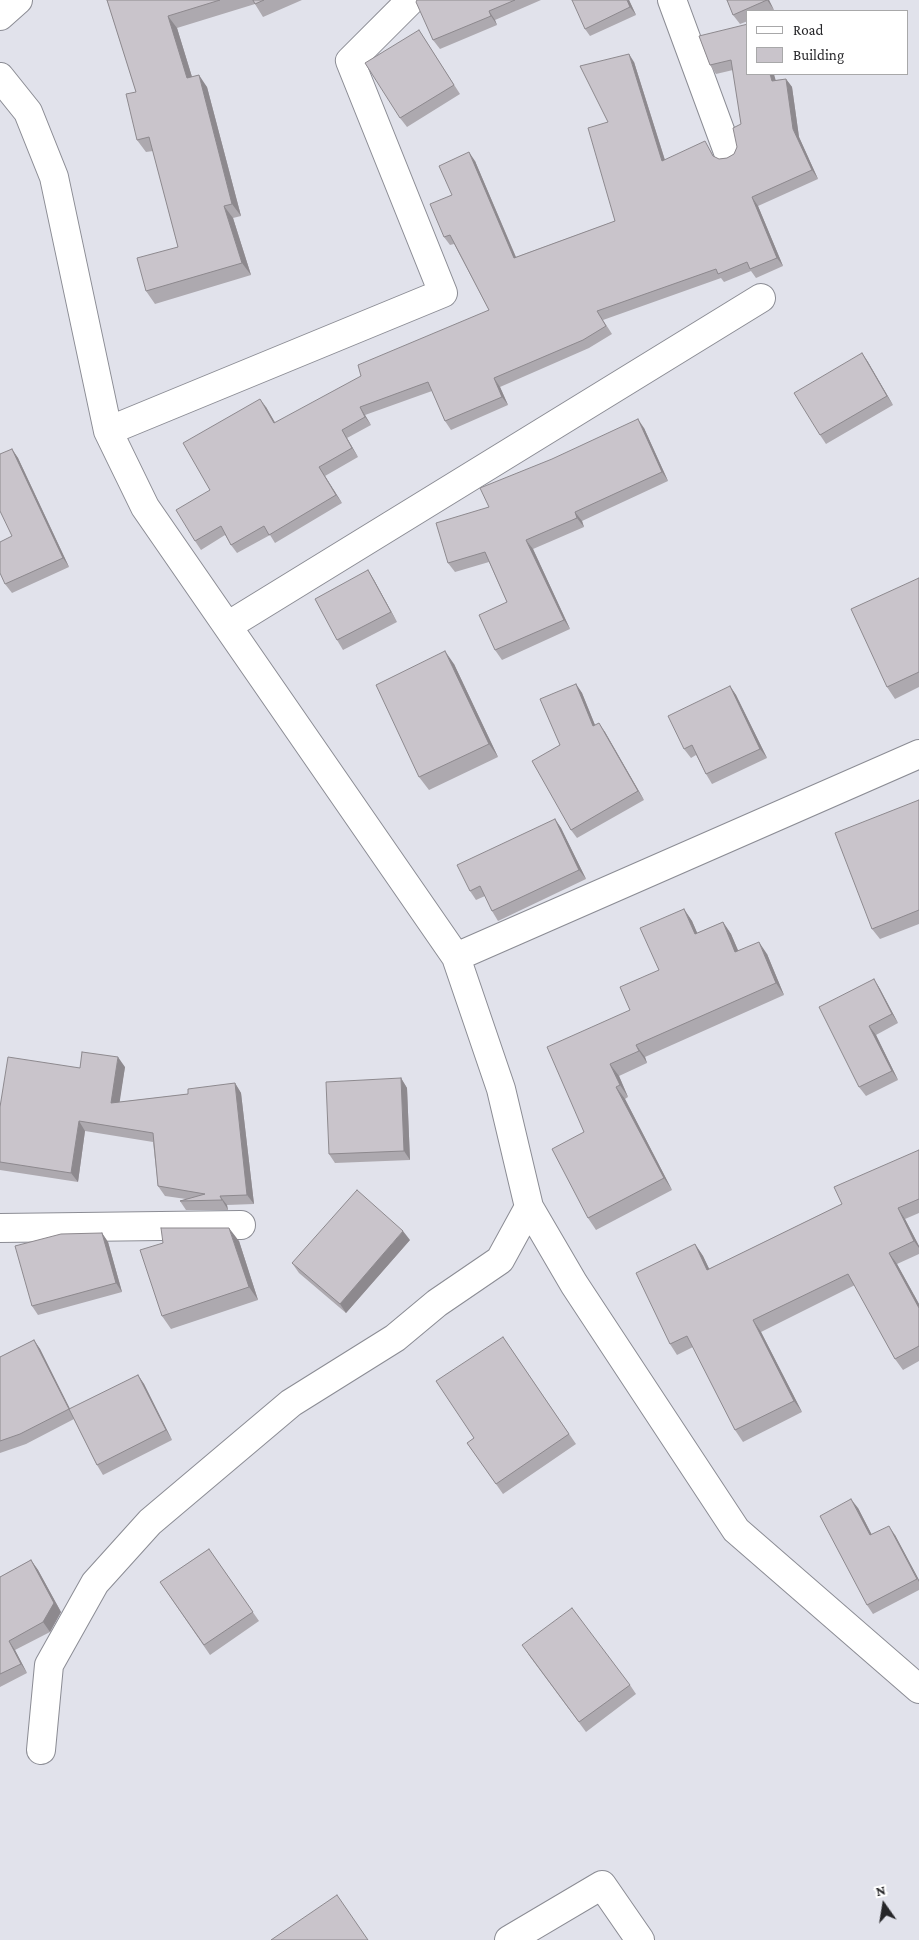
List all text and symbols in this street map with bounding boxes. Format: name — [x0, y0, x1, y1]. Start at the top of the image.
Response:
legend — [746, 10, 909, 75]
text: Road — [793, 22, 823, 38]
text: Building — [793, 47, 844, 63]
north arrow — [859, 1880, 909, 1930]
text: N — [874, 1882, 887, 1899]

